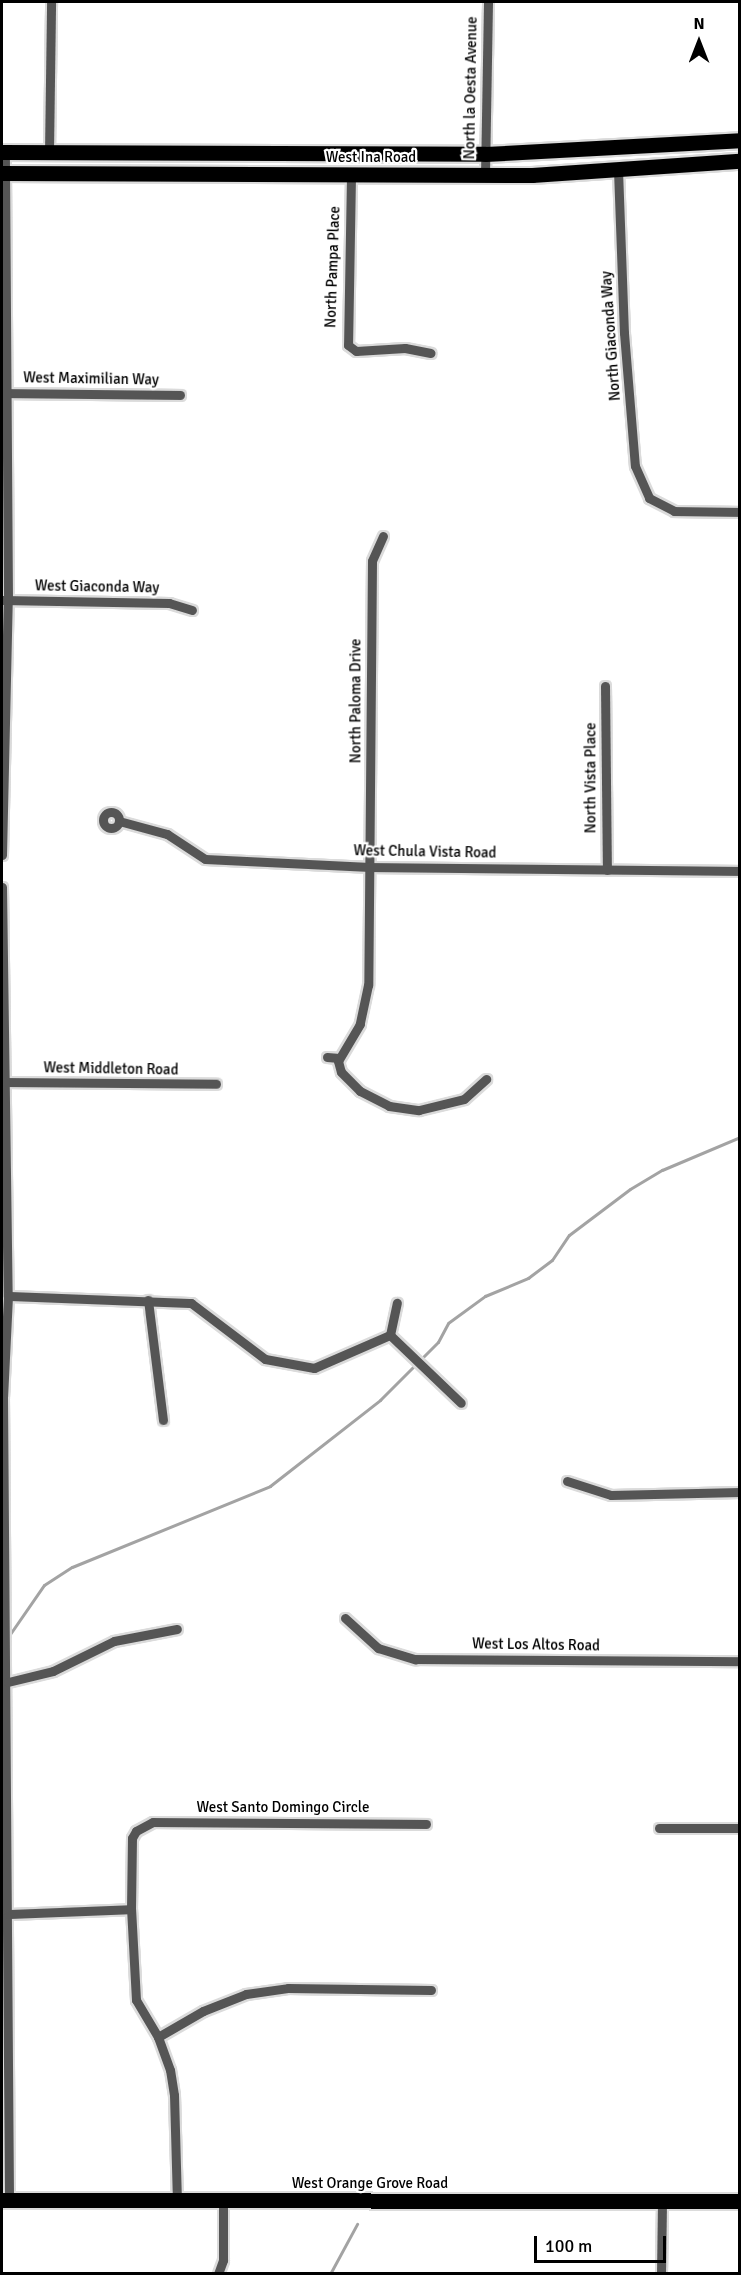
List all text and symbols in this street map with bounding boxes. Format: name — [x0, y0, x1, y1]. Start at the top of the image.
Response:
north arrow — [669, 12, 729, 72]
text: N — [693, 14, 705, 34]
street label: North la Oesta Avenue — [461, 16, 481, 160]
street label: West Ina Road — [326, 149, 416, 167]
street label: North Pampa Place — [322, 206, 344, 328]
street label: North Giaconda Way — [597, 270, 625, 402]
street label: West Maximilian Way — [23, 369, 159, 389]
street label: West Giaconda Way — [35, 577, 159, 597]
street label: North Paloma Drive — [347, 639, 365, 763]
street label: North Vista Place — [582, 723, 600, 833]
street label: West Chula Vista Road — [353, 842, 497, 862]
street label: West Middleton Road — [43, 1059, 179, 1079]
street label: West Los Altos Road — [472, 1635, 600, 1655]
street label: West Santo Domingo Circle — [196, 1799, 370, 1817]
street label: West Orange Grove Road — [292, 2175, 448, 2193]
scale bar — [537, 2224, 669, 2262]
text: 100 m — [545, 2235, 592, 2257]

